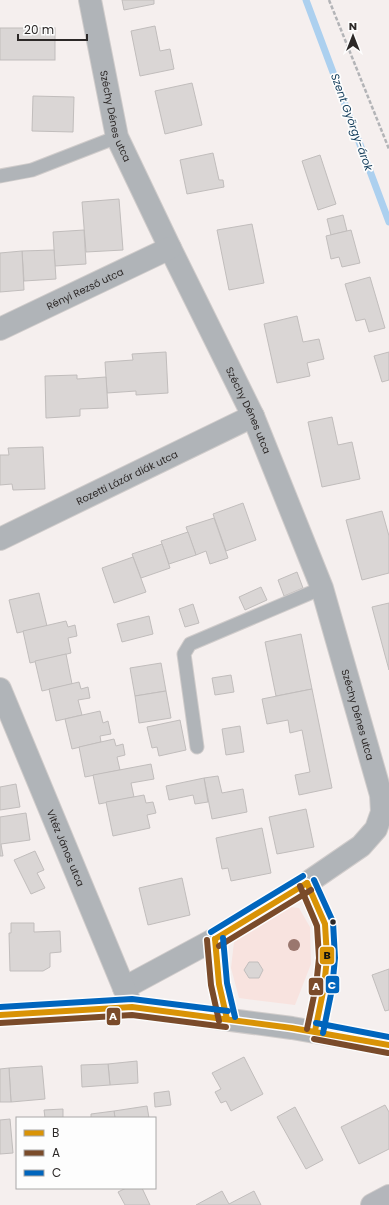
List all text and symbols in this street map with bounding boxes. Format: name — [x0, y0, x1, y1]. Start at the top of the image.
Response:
scale bar — [18, 16, 87, 42]
north arrow — [333, 16, 373, 56]
text: N — [349, 18, 357, 34]
text: 20 m — [24, 21, 54, 38]
street label: Széchy Dénes utca — [97, 69, 135, 164]
water label: Szent György-árok — [327, 71, 377, 174]
street label: Rényi Rezső utca — [44, 264, 126, 313]
street label: Széchy Dénes utca — [222, 364, 275, 456]
street label: Rozetti Lázár diák utca — [74, 446, 180, 508]
street label: Széchy Dénes utca — [338, 667, 378, 762]
street label: Vitéz János utca — [43, 807, 89, 889]
unlabelled marker — [328, 917, 338, 927]
line badge: B — [319, 946, 335, 965]
text: B — [323, 947, 331, 963]
line badge: C — [325, 975, 340, 994]
line badge: A — [308, 977, 324, 996]
text: C — [328, 977, 336, 993]
text: A — [312, 978, 320, 994]
line badge: A — [106, 1007, 121, 1026]
text: A — [109, 1008, 117, 1024]
legend — [16, 1117, 156, 1189]
text: B — [52, 1124, 59, 1141]
text: A — [52, 1144, 60, 1161]
text: C — [52, 1164, 61, 1181]

